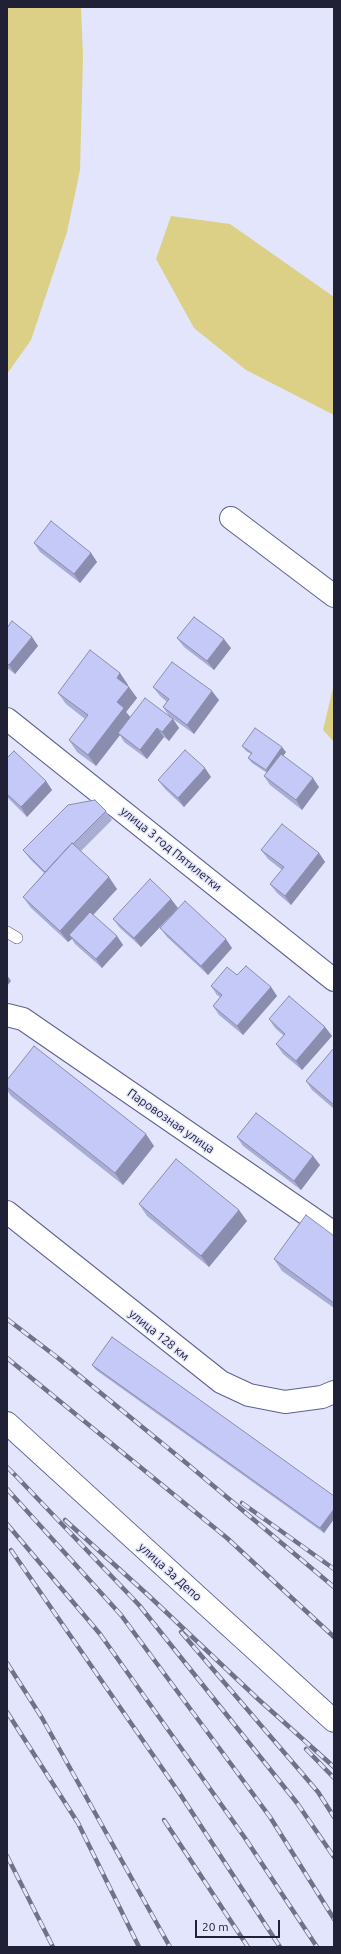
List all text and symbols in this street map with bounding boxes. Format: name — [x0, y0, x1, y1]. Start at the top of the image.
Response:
street label: улица 3 год Пятилетки — [117, 804, 225, 894]
street label: Паровозная улица — [125, 1086, 217, 1156]
street label: улица 128 км — [126, 1306, 192, 1364]
street label: улица За Депо — [135, 1540, 205, 1604]
scale bar — [197, 1912, 282, 1938]
text: 20 m — [202, 1920, 229, 1933]

